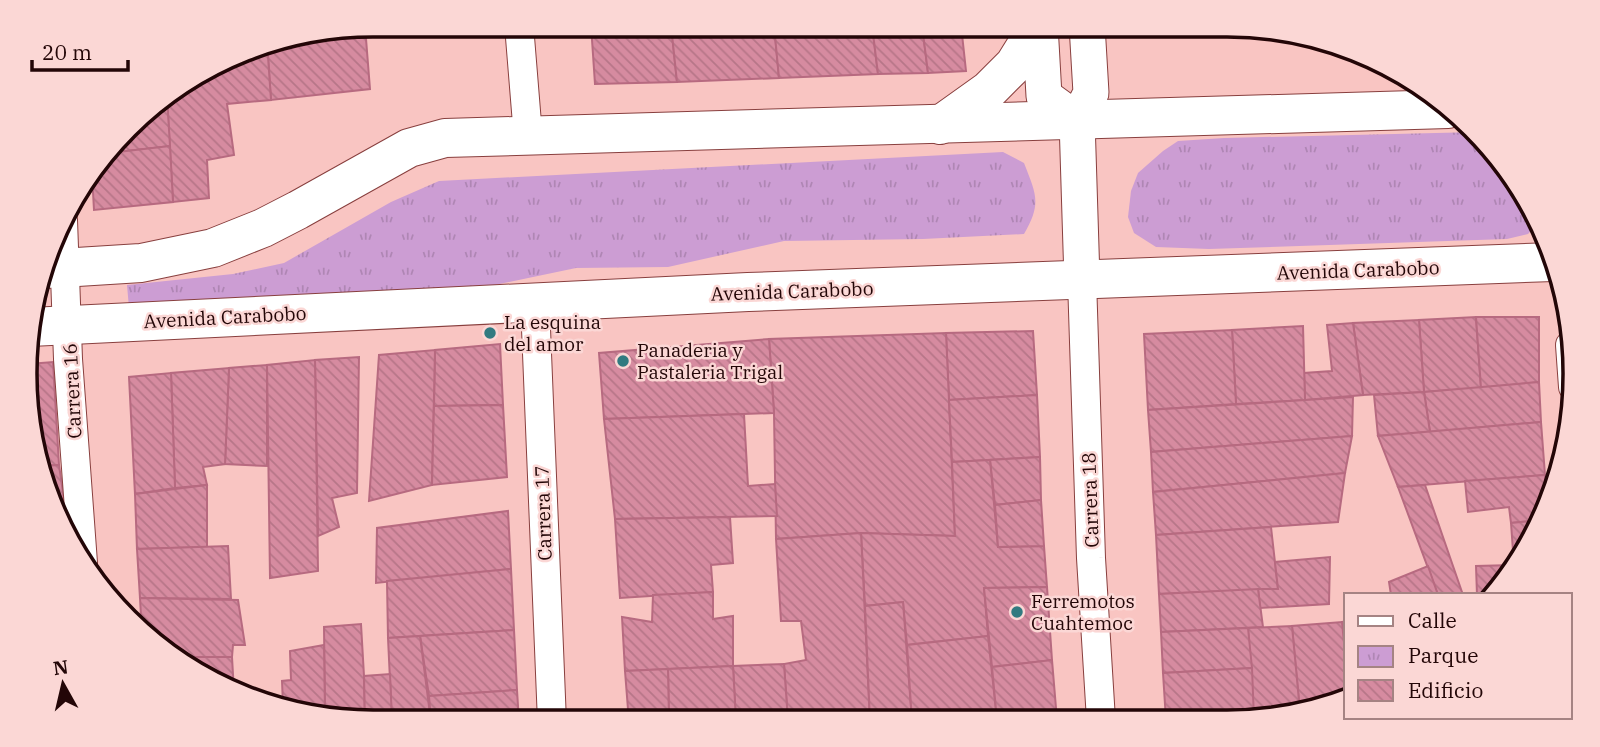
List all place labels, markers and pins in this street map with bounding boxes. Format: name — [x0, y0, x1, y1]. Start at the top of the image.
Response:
place label: La esquina del amor — [504, 310, 601, 356]
marker: La esquina del amor — [482, 325, 498, 341]
place label: Panaderia y Pastaleria Trigal — [637, 338, 783, 384]
marker: Panaderia y Pastaleria Trigal — [615, 353, 631, 369]
place label: Ferremotos Cuahtemoc — [1031, 589, 1135, 635]
marker: Ferremotos Cuahtemoc — [1009, 604, 1025, 620]

